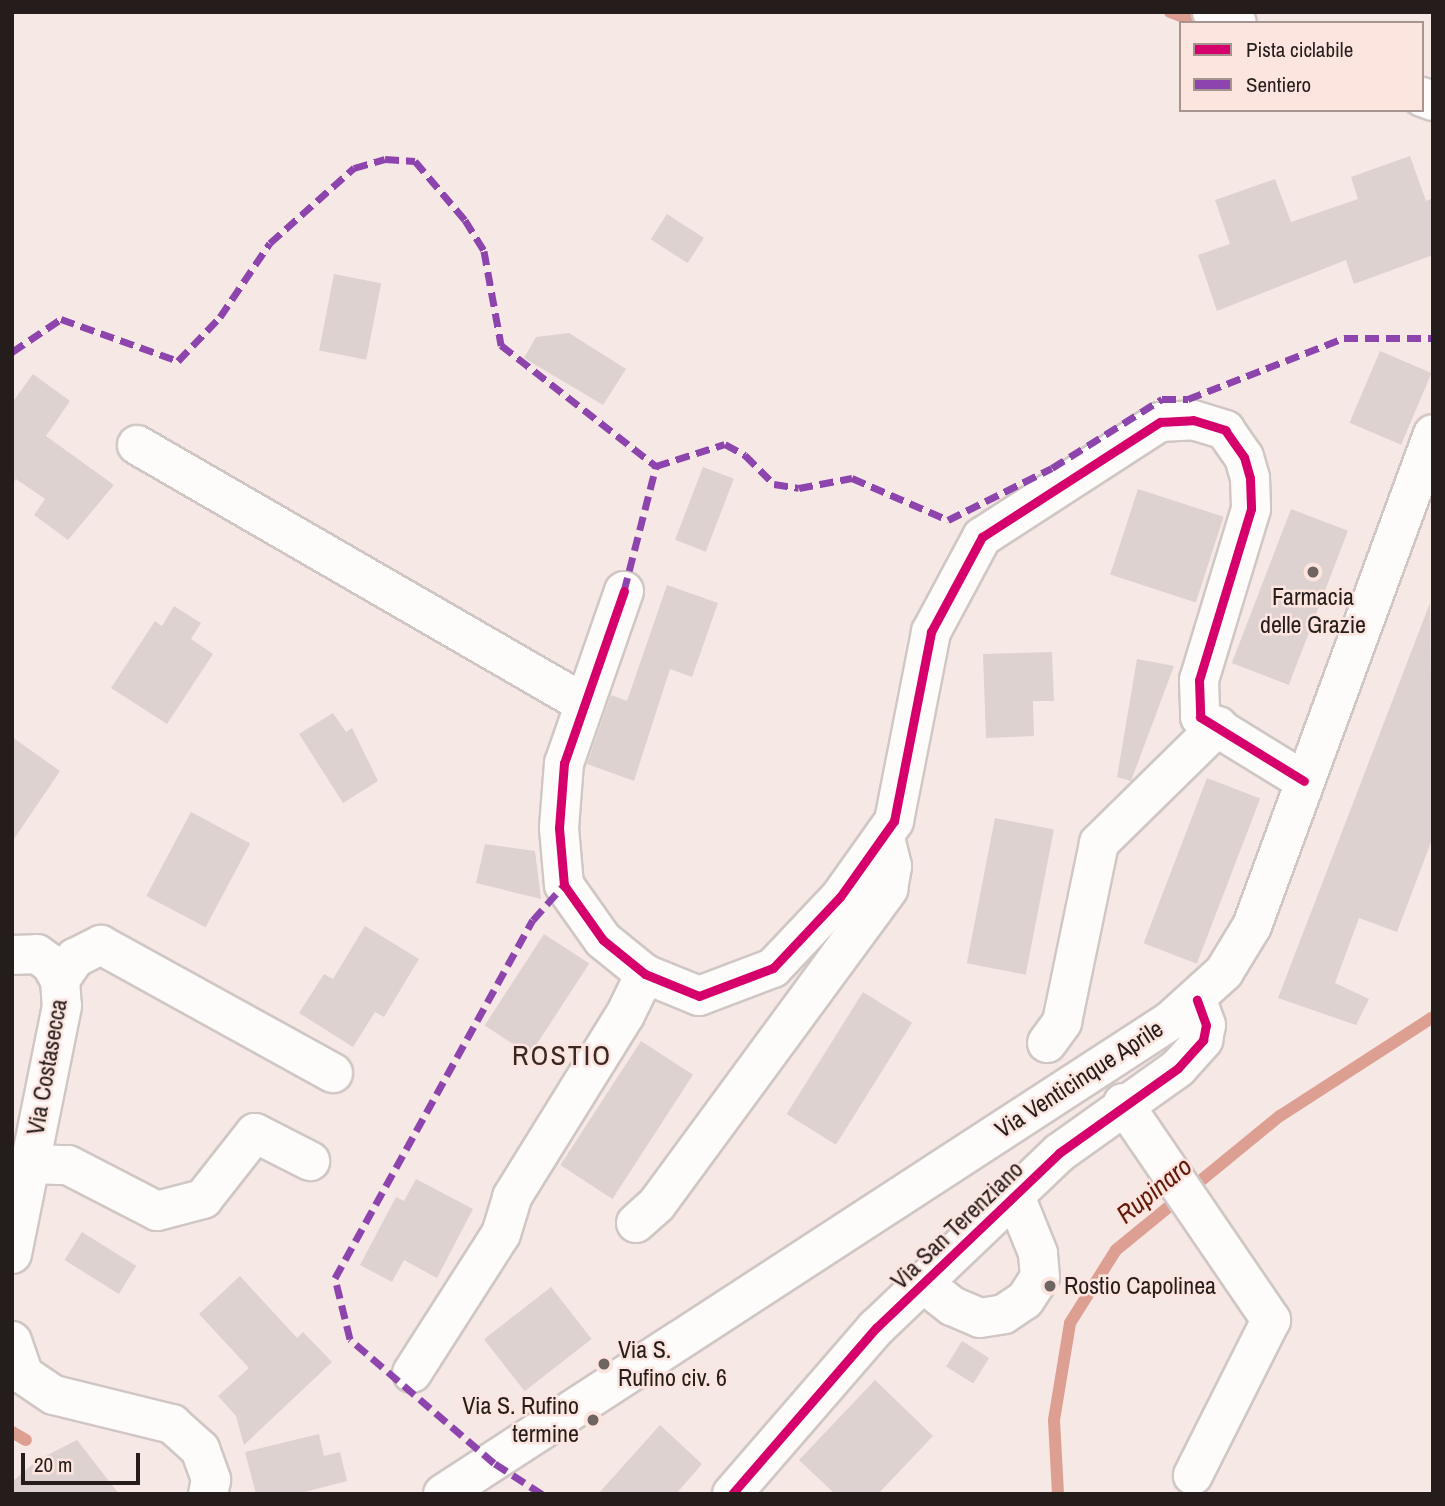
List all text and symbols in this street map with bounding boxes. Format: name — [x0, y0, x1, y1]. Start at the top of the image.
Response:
legend — [1179, 21, 1424, 112]
text: Pista ciclabile — [1246, 35, 1353, 64]
text: Sentiero — [1246, 70, 1311, 99]
marker: Farmacia delle Grazie — [1305, 564, 1321, 580]
place label: Farmacia delle Grazie — [1260, 583, 1366, 639]
street label: Via Costasecca — [21, 997, 73, 1137]
street label: Via Venticinque Aprile — [989, 1014, 1169, 1144]
district label: ROSTIO — [513, 1038, 611, 1072]
water label: Rupinaro — [1110, 1150, 1198, 1230]
street label: Via San Terenziano — [885, 1155, 1029, 1295]
place label: Rostio Capolinea — [1064, 1272, 1216, 1300]
marker: Rostio Capolinea — [1042, 1278, 1058, 1294]
place label: Via S. Rufino civ. 6 — [618, 1336, 727, 1392]
marker: Via S. Rufino civ. 6 — [596, 1356, 612, 1372]
place label: Via S. Rufino termine — [462, 1392, 579, 1448]
marker: Via S. Rufino termine — [585, 1412, 601, 1428]
scale bar — [24, 1440, 144, 1484]
text: 20 m — [34, 1450, 72, 1479]

